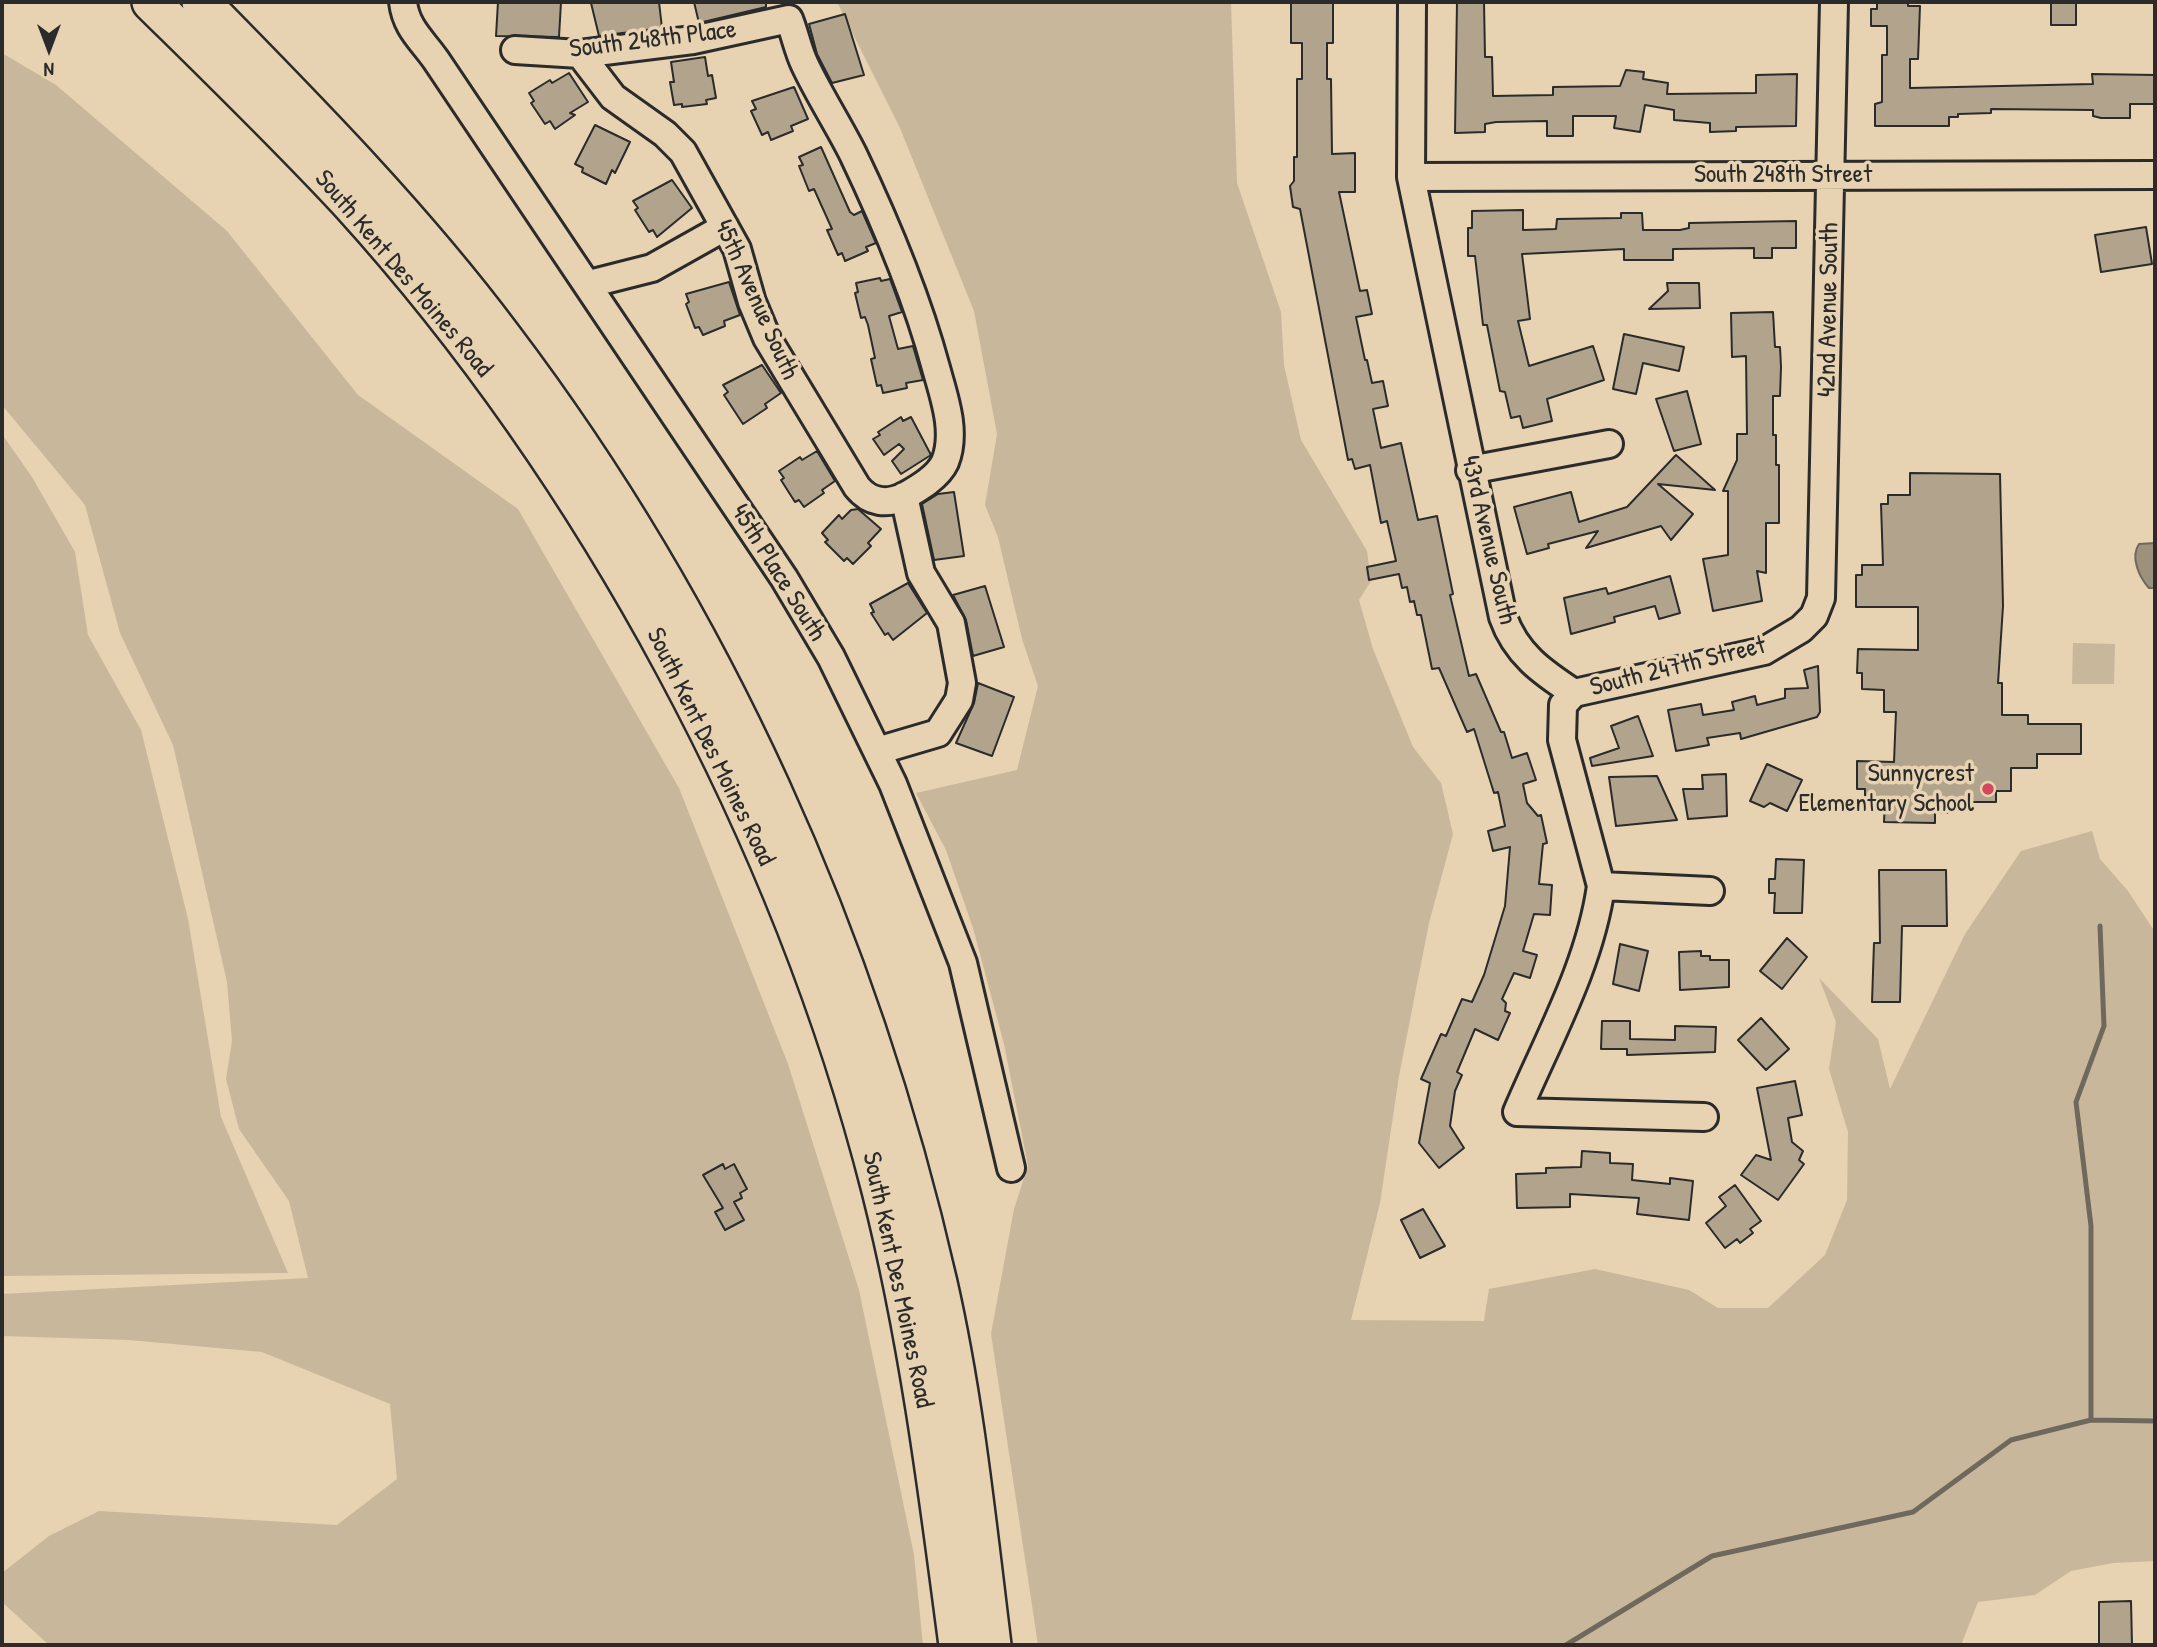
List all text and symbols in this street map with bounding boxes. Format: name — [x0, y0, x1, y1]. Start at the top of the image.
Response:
north arrow — [14, 14, 84, 84]
street label: South 248th Place — [568, 14, 738, 66]
text: N — [44, 57, 54, 83]
street label: South 248th Street — [1694, 159, 1872, 191]
street label: South Kent Des Moines Road — [307, 164, 499, 384]
street label: 45th Avenue South — [707, 215, 805, 385]
street label: 42nd Avenue South — [1812, 223, 1846, 397]
street label: 43rd Avenue South — [1453, 453, 1523, 627]
street label: 45th Place South — [724, 499, 832, 647]
street label: South Kent Des Moines Road — [639, 623, 781, 871]
street label: South 247th Street — [1587, 630, 1769, 704]
place label: Sunnycrest Elementary School — [1799, 758, 1974, 820]
marker: Sunnycrest Elementary School — [1980, 781, 1996, 797]
street label: South Kent Des Moines Road — [855, 1149, 939, 1411]

